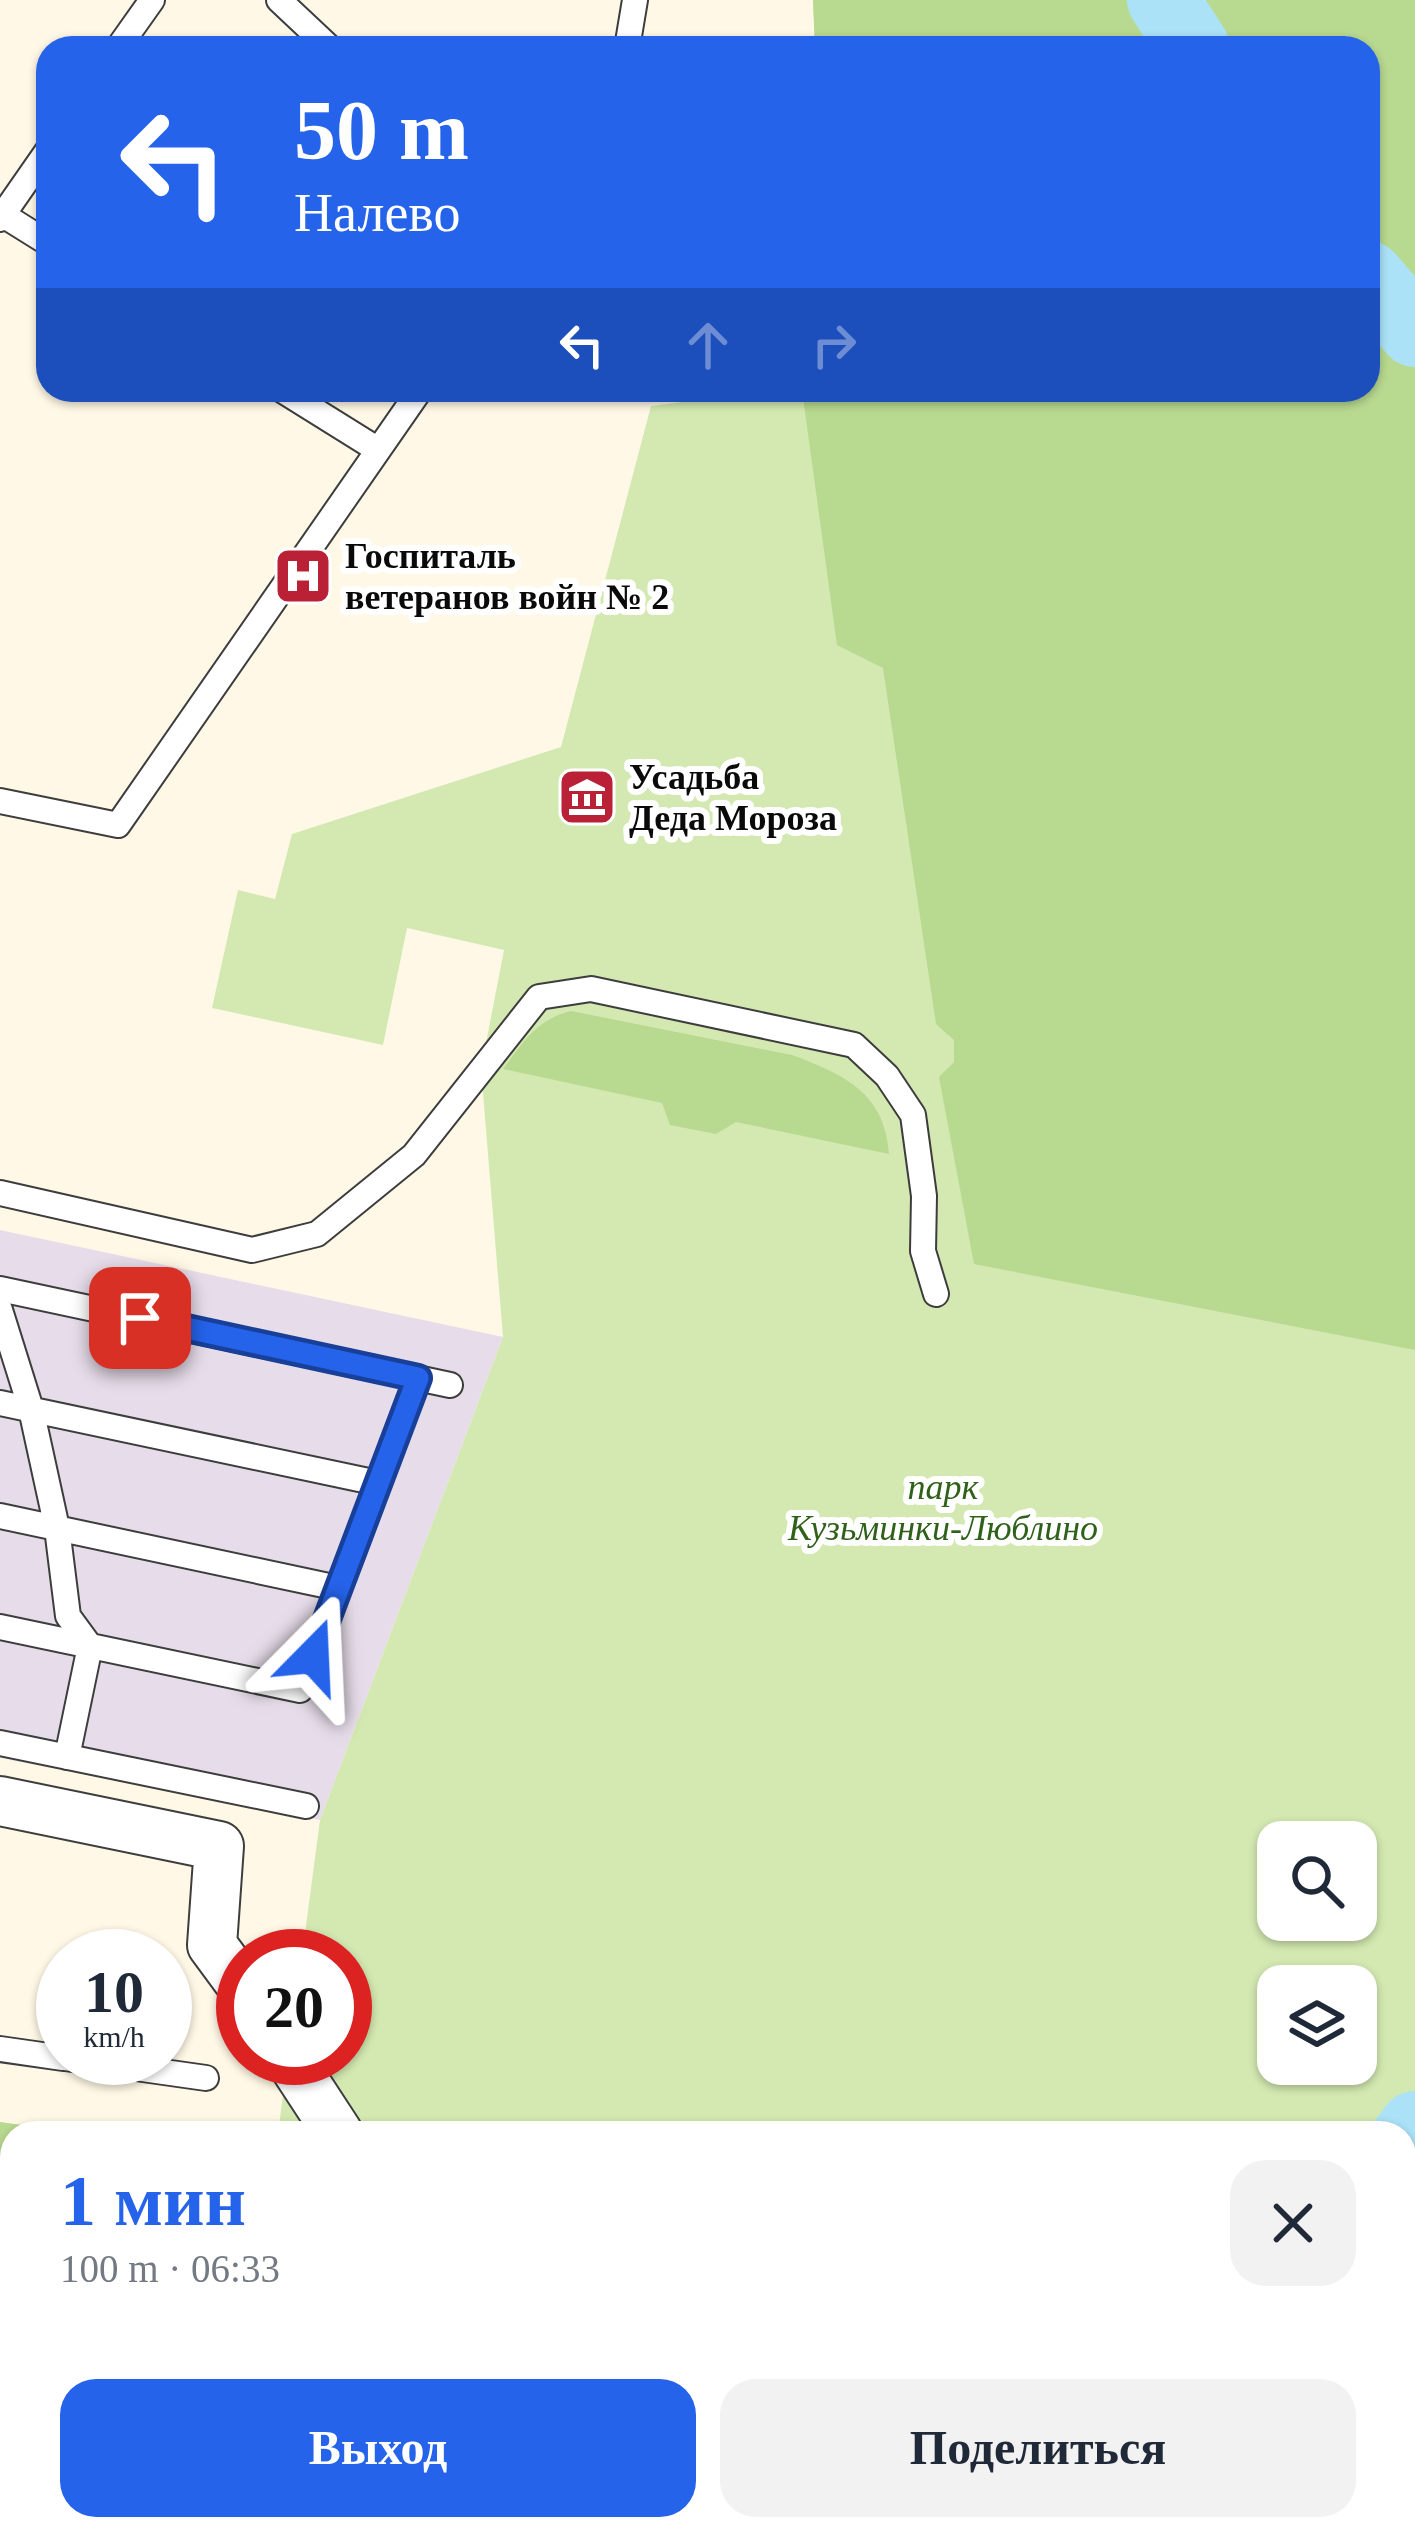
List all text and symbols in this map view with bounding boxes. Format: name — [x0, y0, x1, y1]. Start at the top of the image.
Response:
icon: left — [96, 84, 252, 240]
text: 50 m — [294, 84, 469, 177]
text: Налево — [294, 183, 460, 243]
icon: left — [549, 312, 615, 378]
icon: ahead — [675, 312, 741, 378]
icon: right — [801, 312, 867, 378]
place label: Госпиталь ветеранов войн № 2 — [345, 536, 669, 617]
hospital icon: Госпиталь ветеранов войн № 2 — [272, 545, 334, 607]
place label: Усадьба Деда Мороза — [629, 757, 837, 838]
museum icon: Усадьба Деда Мороза — [556, 766, 618, 828]
pin — [89, 1267, 191, 1369]
icon: arrive — [107, 1285, 173, 1351]
park label: парк Кузьминки-Люблино — [787, 1467, 1098, 1548]
position arrow — [250, 1593, 376, 1719]
map controls — [1257, 1821, 1377, 2085]
button: search — [1257, 1821, 1377, 1941]
speed limit sign: 20 — [216, 1929, 372, 2085]
text: 10 — [84, 1959, 144, 2025]
button: layers — [1257, 1965, 1377, 2085]
text: km/h — [83, 2020, 145, 2053]
button: close — [1230, 2160, 1356, 2286]
text: 1 мин — [60, 2161, 246, 2241]
text: 100 m · 06:33 — [60, 2247, 280, 2290]
button: Выход — [60, 2379, 696, 2517]
button: Поделиться — [720, 2379, 1356, 2517]

